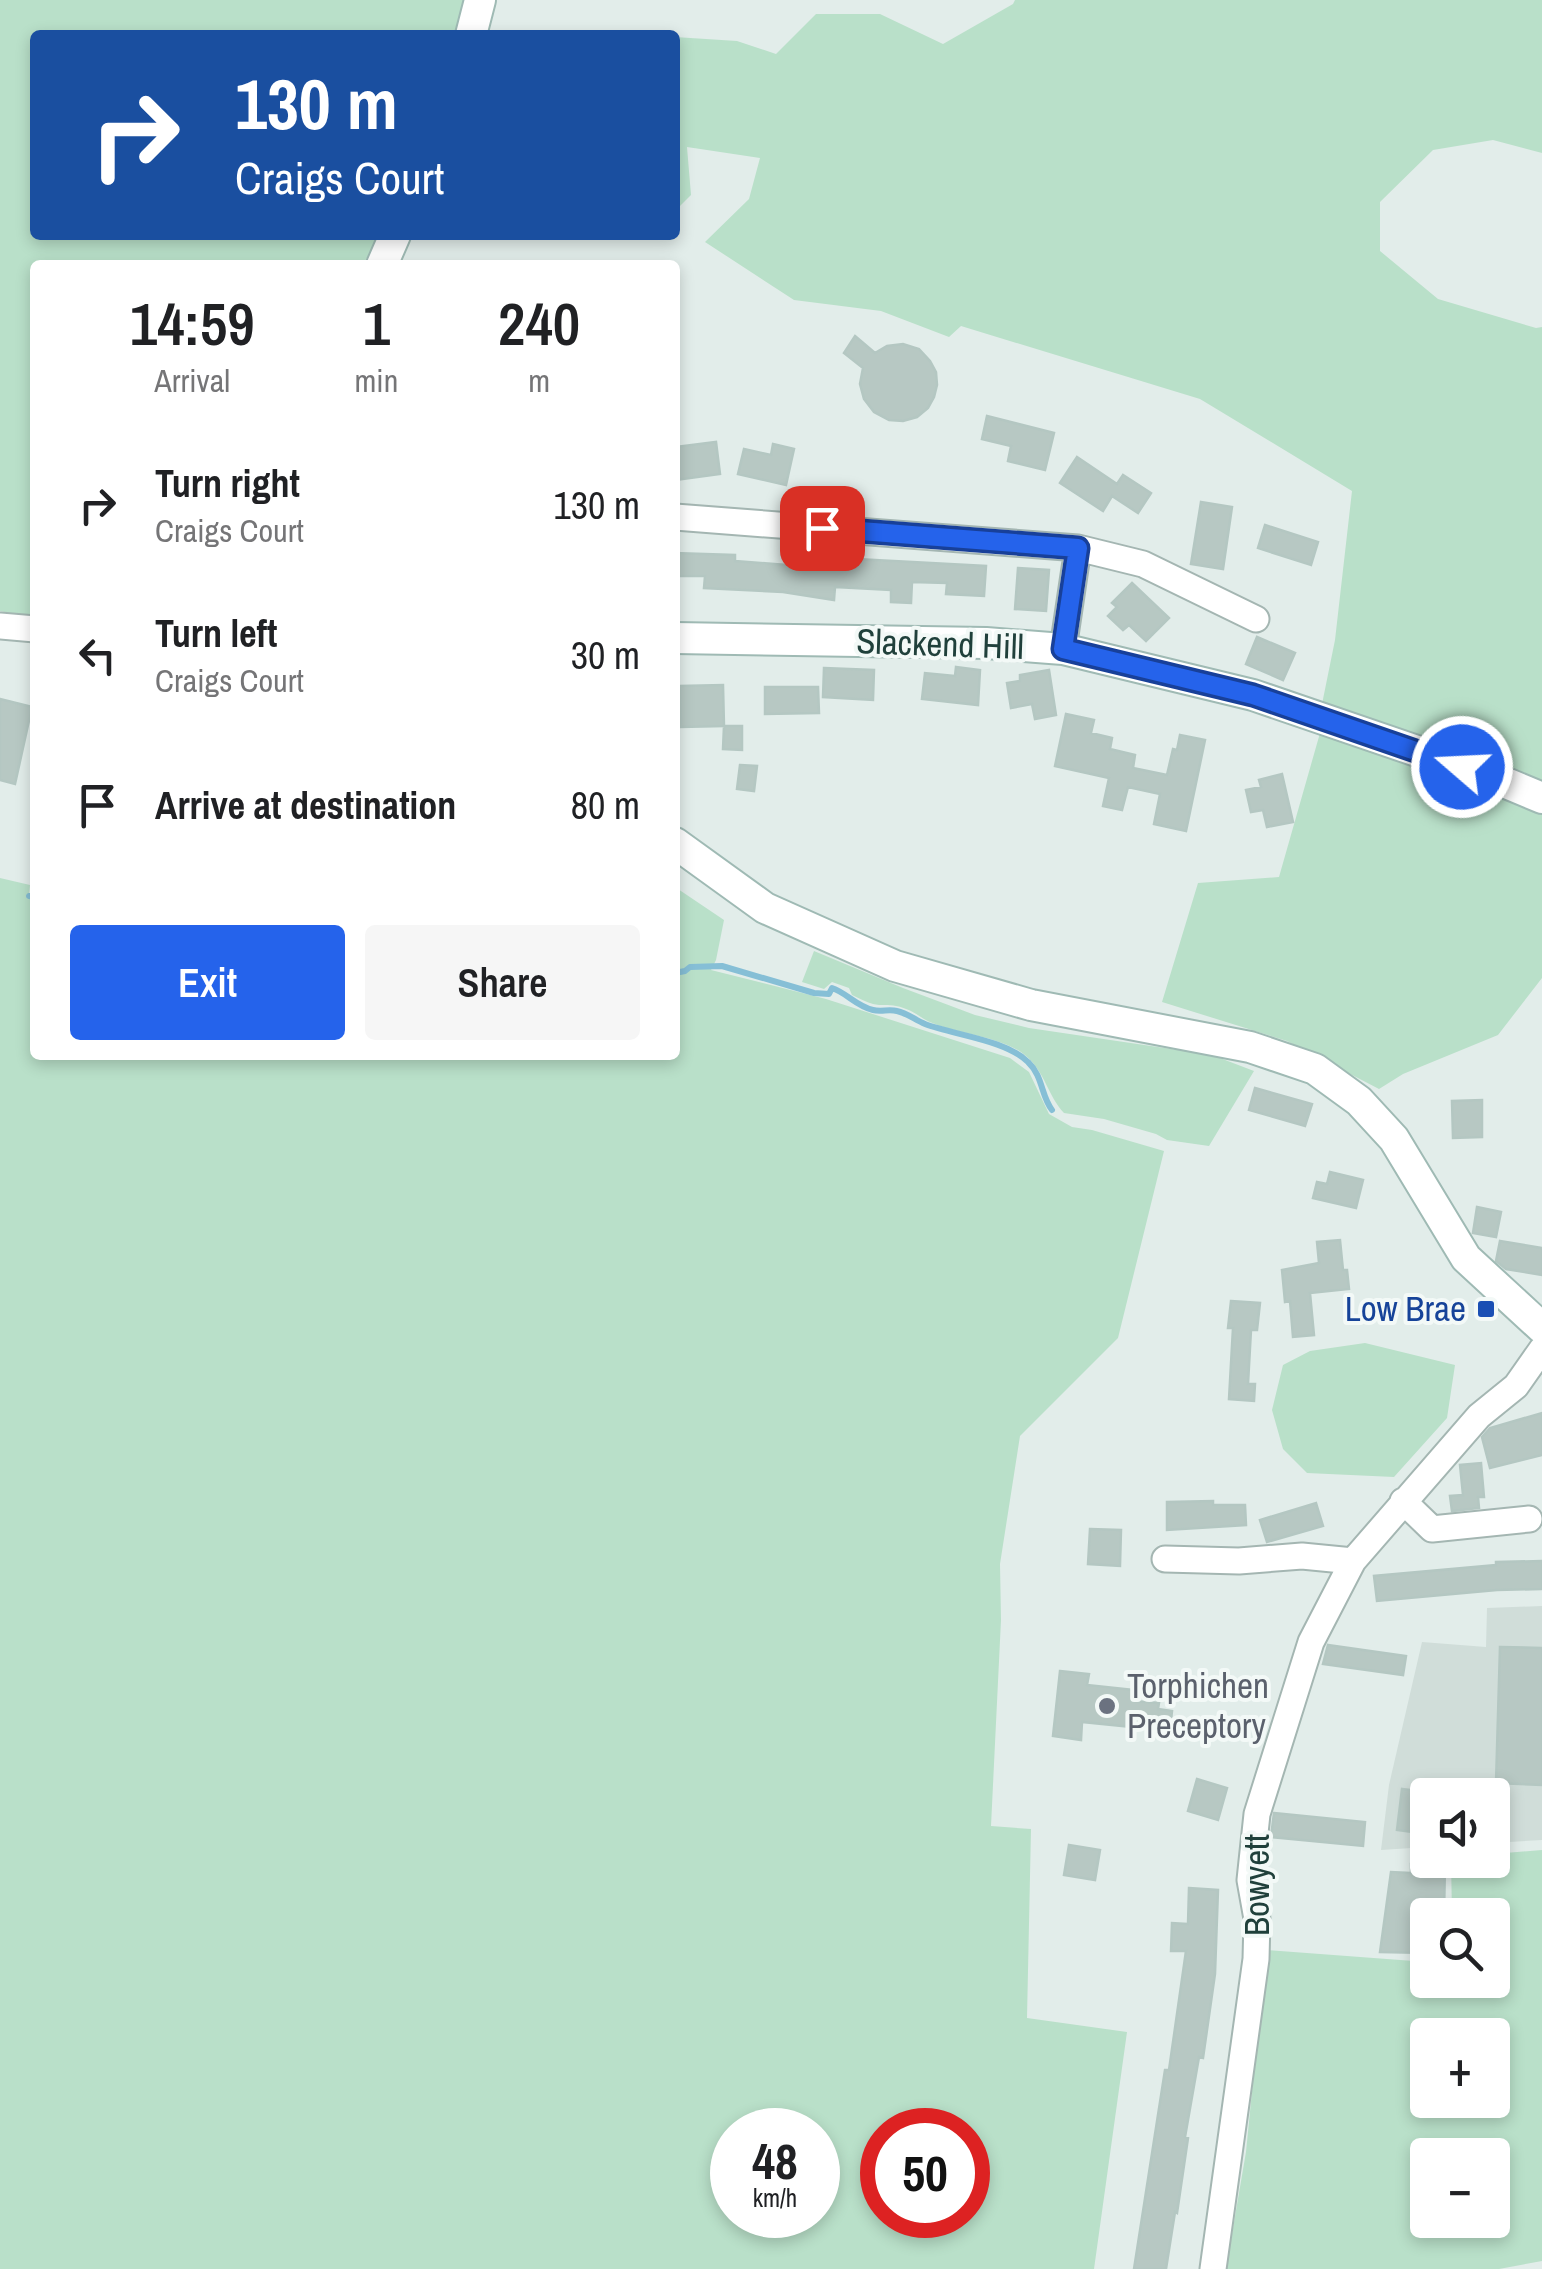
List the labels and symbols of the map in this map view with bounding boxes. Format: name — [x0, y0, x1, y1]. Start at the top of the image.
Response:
pin — [780, 486, 865, 571]
street label: Slackend Hill — [856, 617, 1025, 670]
position arrow — [1410, 715, 1514, 819]
place label: Low Brae — [1345, 1285, 1466, 1332]
marker: Low Brae — [1475, 1298, 1497, 1320]
place label: Torphichen Preceptory — [1127, 1662, 1269, 1749]
marker: Torphichen Preceptory — [1096, 1695, 1118, 1717]
street label: Bowyett — [1233, 1834, 1280, 1936]
speed limit sign: 50 — [860, 2108, 990, 2238]

